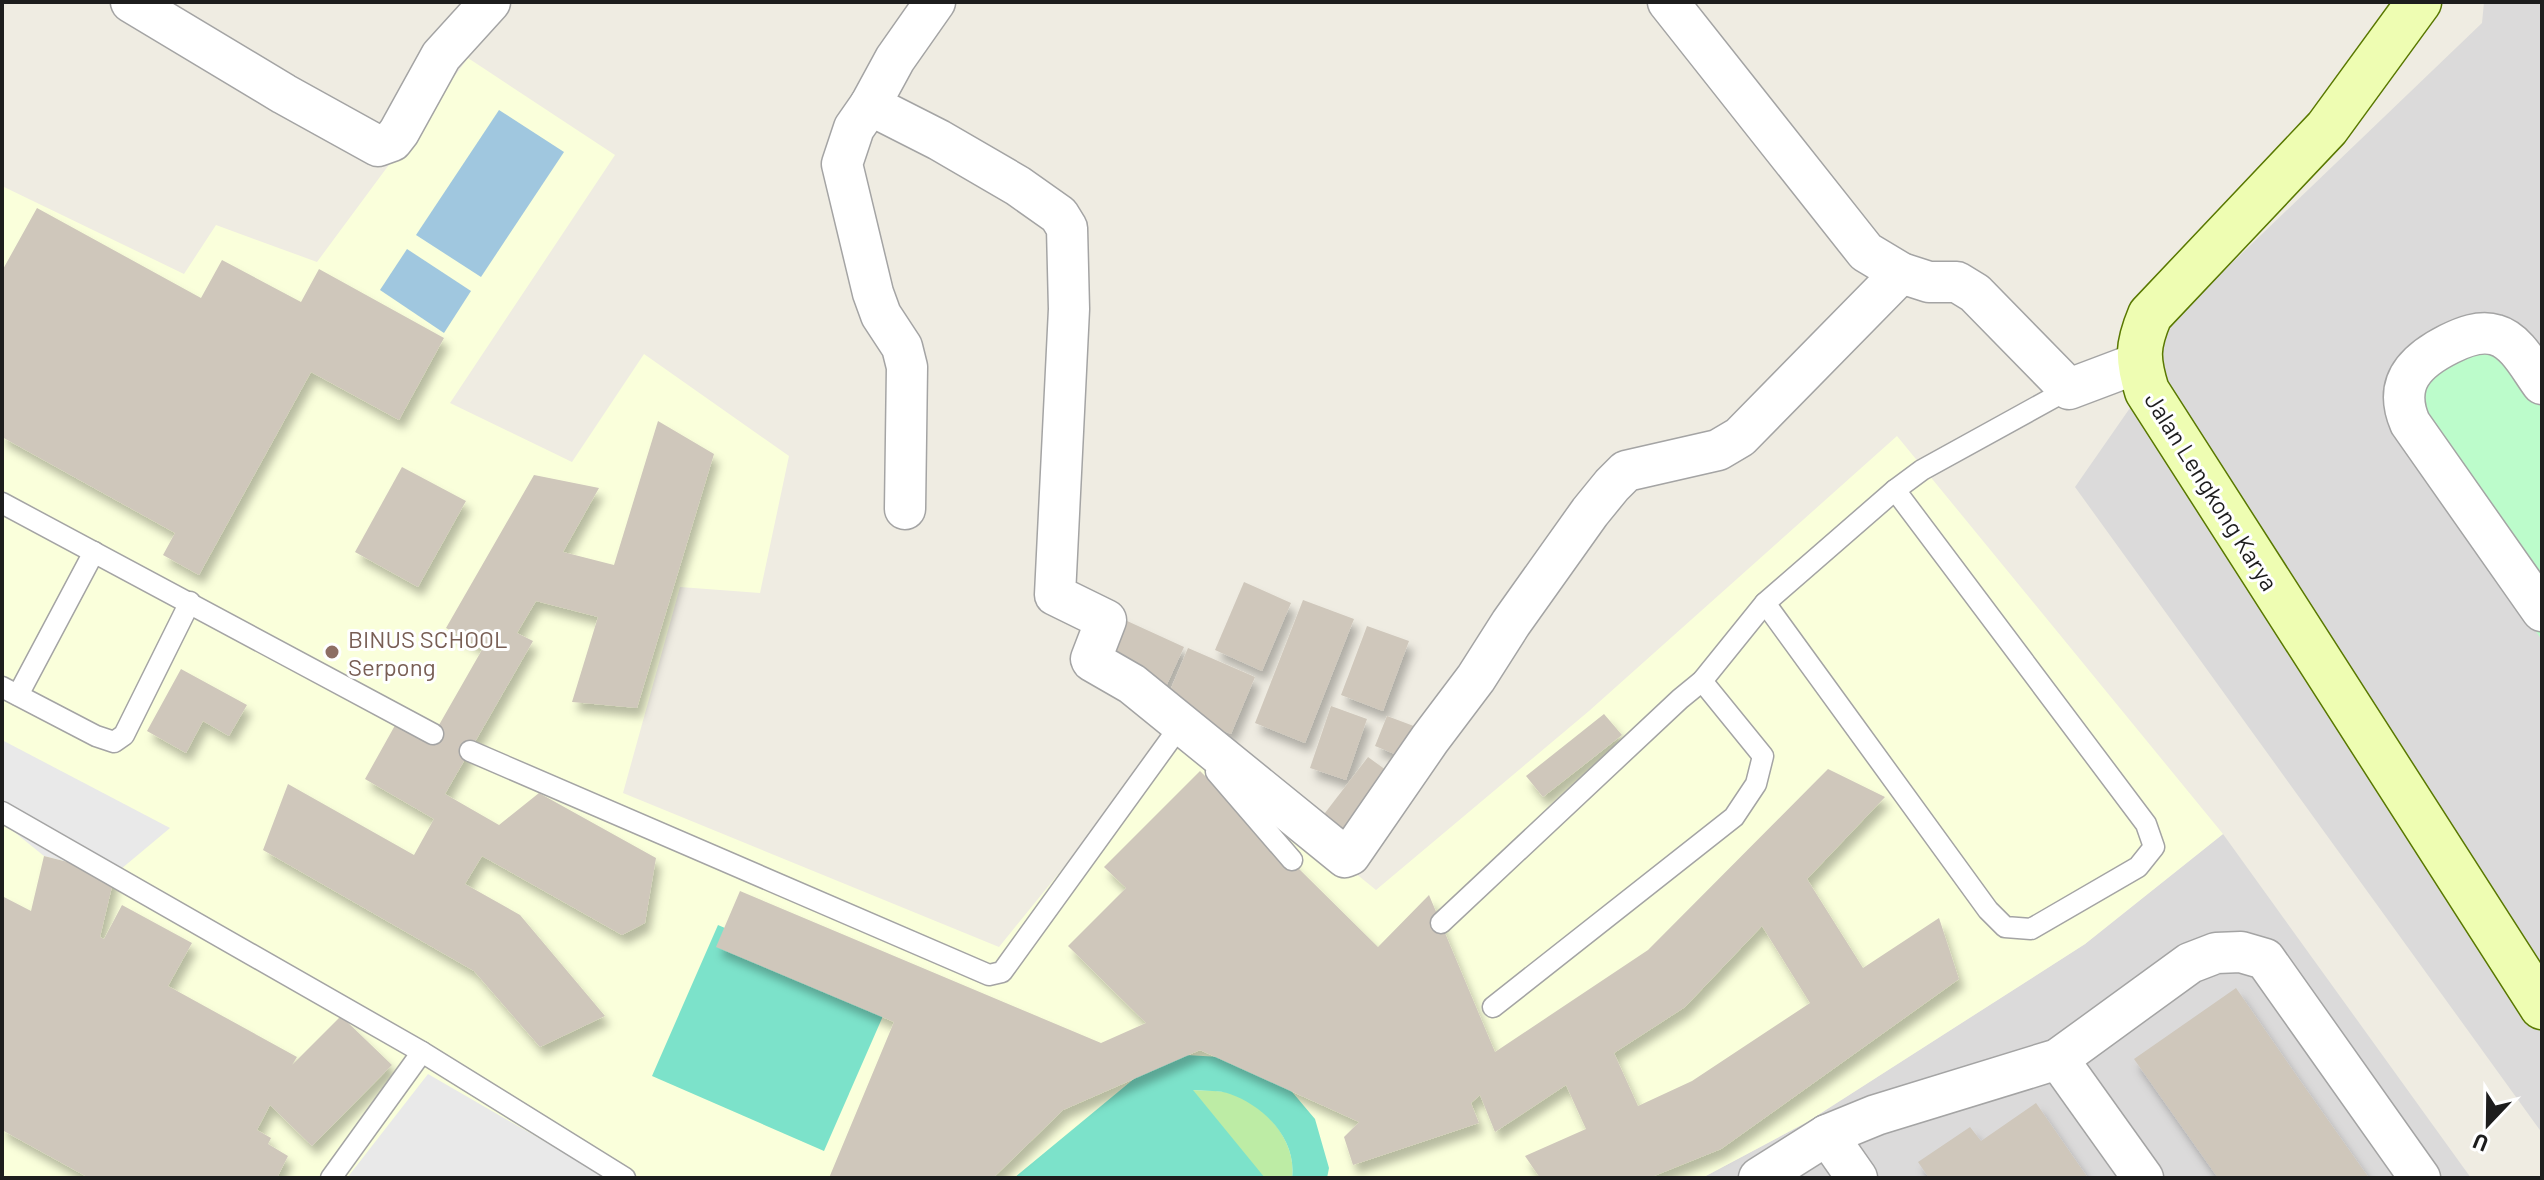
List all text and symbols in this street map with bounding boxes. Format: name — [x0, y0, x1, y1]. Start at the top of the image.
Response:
street label: Jalan Lengkong Karya — [2139, 386, 2285, 596]
place label: BINUS SCHOOL Serpong — [348, 624, 508, 681]
marker: BINUS SCHOOL Serpong — [323, 643, 341, 661]
north arrow — [2448, 1084, 2528, 1164]
text: U — [2469, 1129, 2491, 1158]

